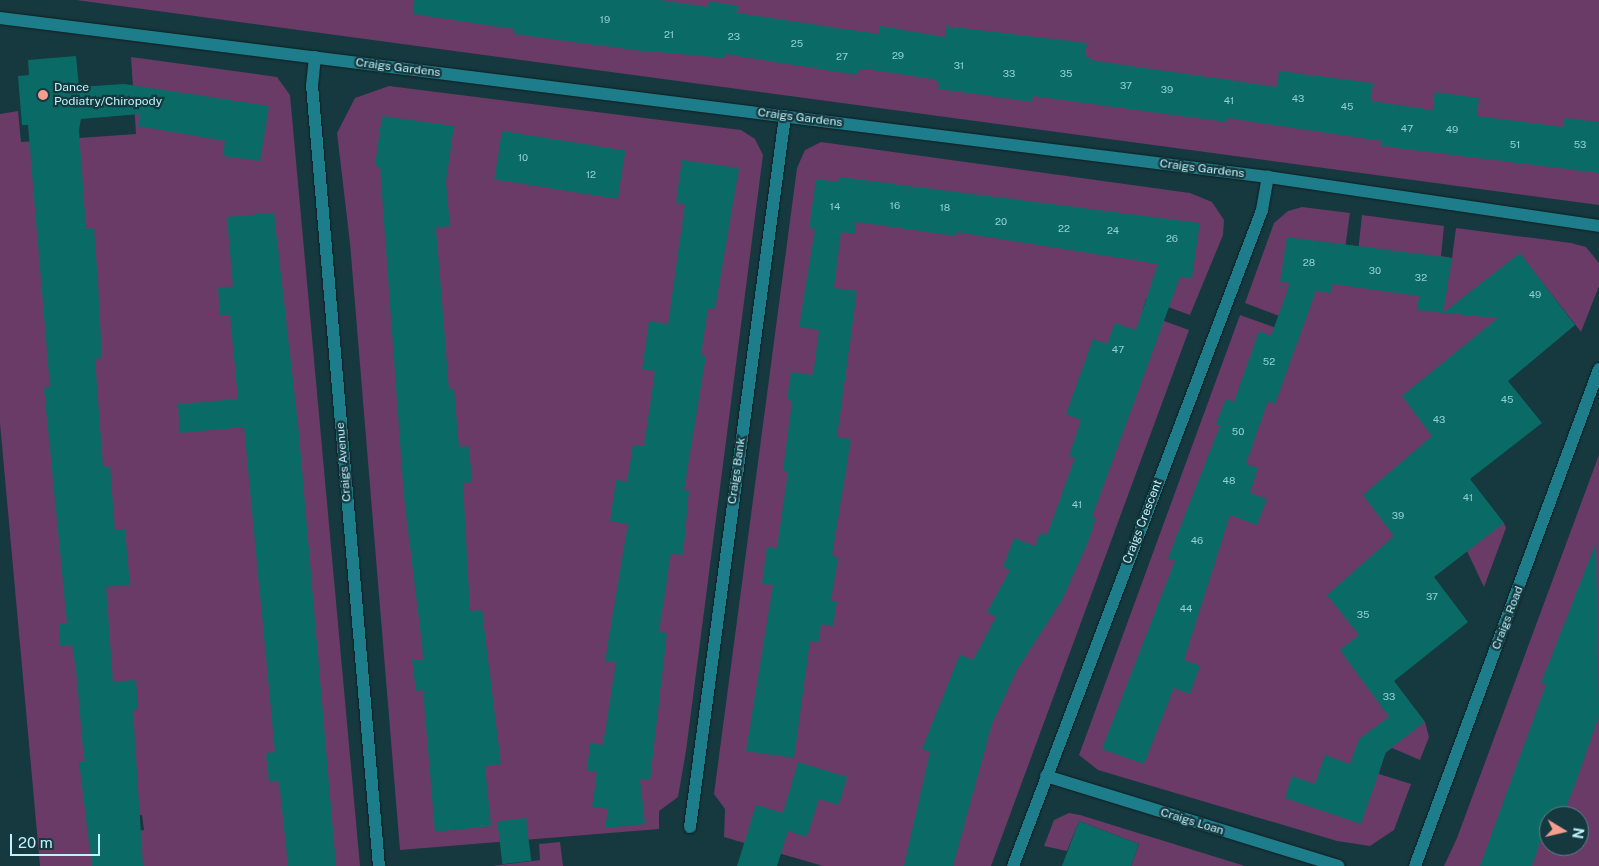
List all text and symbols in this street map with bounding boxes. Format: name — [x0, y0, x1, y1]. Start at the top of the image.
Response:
house number: 19 — [600, 14, 610, 26]
house number: 21 — [664, 29, 674, 41]
house number: 23 — [728, 31, 740, 43]
house number: 25 — [791, 38, 803, 50]
house number: 29 — [892, 50, 904, 62]
house number: 27 — [836, 51, 848, 63]
street label: Craigs Gardens — [355, 56, 441, 80]
house number: 31 — [954, 60, 964, 72]
house number: 33 — [1003, 68, 1015, 80]
house number: 35 — [1060, 68, 1072, 80]
house number: 37 — [1120, 80, 1132, 92]
place label: Dance Podiatry/Chiropody — [54, 81, 162, 109]
house number: 39 — [1161, 84, 1173, 96]
marker: Dance Podiatry/Chiropody — [36, 88, 50, 102]
house number: 43 — [1292, 93, 1304, 105]
house number: 41 — [1224, 95, 1234, 107]
house number: 45 — [1341, 101, 1353, 113]
street label: Craigs Gardens — [757, 106, 843, 130]
house number: 47 — [1401, 123, 1413, 135]
house number: 49 — [1446, 124, 1458, 136]
house number: 51 — [1510, 139, 1520, 151]
house number: 53 — [1574, 139, 1586, 151]
house number: 10 — [518, 152, 528, 164]
street label: Craigs Gardens — [1159, 157, 1245, 181]
house number: 12 — [586, 169, 596, 181]
house number: 16 — [890, 200, 900, 212]
house number: 14 — [830, 201, 840, 213]
house number: 18 — [940, 202, 950, 214]
house number: 20 — [995, 216, 1007, 228]
house number: 22 — [1058, 223, 1070, 235]
house number: 24 — [1107, 225, 1119, 237]
house number: 26 — [1166, 233, 1178, 245]
house number: 28 — [1303, 257, 1315, 269]
house number: 30 — [1369, 265, 1381, 277]
house number: 32 — [1415, 272, 1427, 284]
house number: 49 — [1529, 289, 1541, 301]
house number: 47 — [1112, 344, 1124, 356]
house number: 52 — [1263, 356, 1275, 368]
house number: 45 — [1501, 394, 1513, 406]
house number: 43 — [1433, 414, 1445, 426]
street label: Craigs Avenue — [333, 422, 355, 502]
house number: 50 — [1232, 426, 1244, 438]
street label: Craigs Bank — [725, 437, 749, 505]
house number: 48 — [1223, 475, 1235, 487]
street label: Craigs Crescent — [1120, 478, 1166, 566]
house number: 41 — [1463, 492, 1473, 504]
house number: 41 — [1072, 499, 1082, 511]
house number: 39 — [1392, 510, 1404, 522]
house number: 46 — [1191, 535, 1203, 547]
street label: Craigs Road — [1489, 584, 1527, 652]
house number: 37 — [1426, 591, 1438, 603]
house number: 44 — [1180, 603, 1192, 615]
house number: 35 — [1357, 609, 1369, 621]
house number: 33 — [1383, 691, 1395, 703]
street label: Craigs Loan — [1159, 806, 1225, 838]
north arrow — [1539, 806, 1589, 856]
scale bar — [12, 824, 102, 856]
text: N — [1569, 827, 1587, 840]
text: 20 m — [18, 834, 53, 851]

